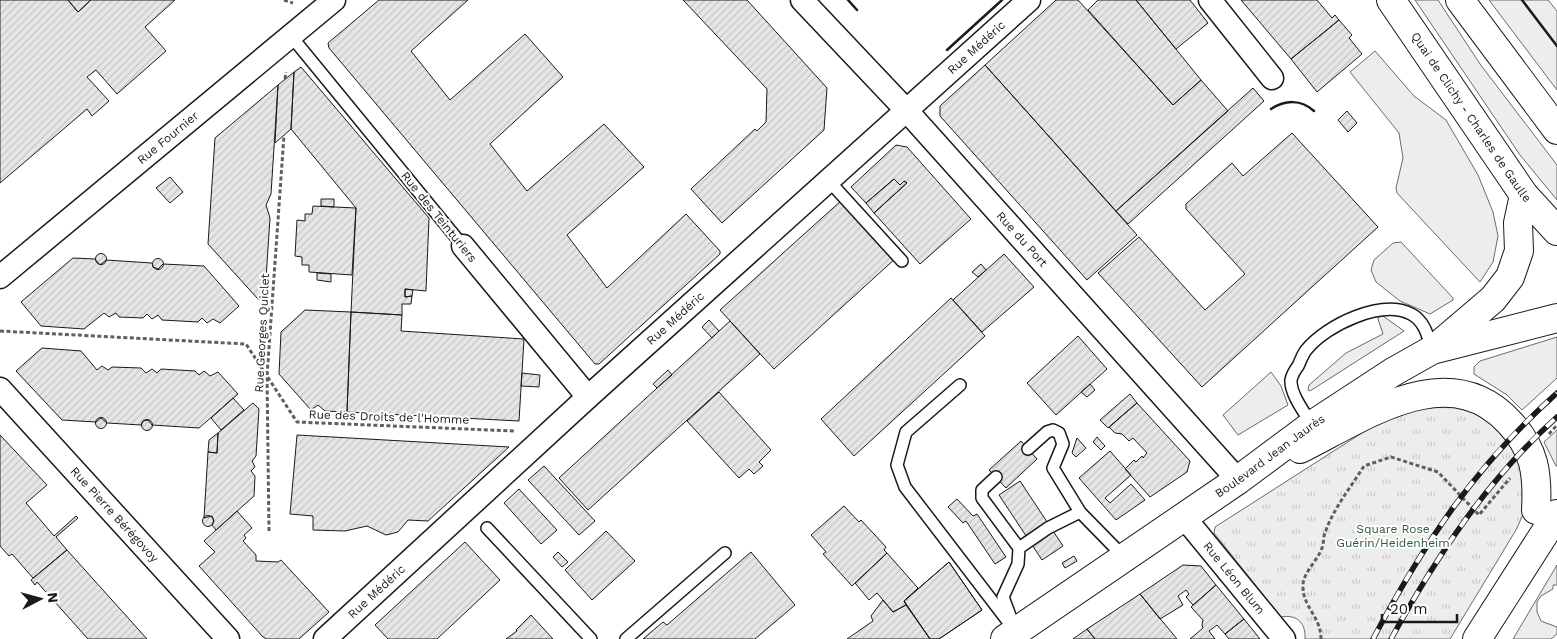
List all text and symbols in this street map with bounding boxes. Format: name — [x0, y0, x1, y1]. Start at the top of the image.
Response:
street label: Rue Médéric — [945, 18, 1008, 77]
street label: Quai de Clichy - Charles de Gaulle — [1408, 30, 1534, 205]
street label: Rue Fournier — [134, 108, 201, 167]
street label: Rue des Teinturiers — [398, 169, 480, 265]
street label: Rue du Port — [994, 209, 1050, 270]
street label: Rue Georges Quiclet — [252, 273, 272, 393]
street label: Rue Médéric — [644, 289, 707, 348]
street label: Rue des Droits de l'Homme — [308, 407, 470, 427]
street label: Boulevard Jean Jaurès — [1212, 412, 1327, 501]
street label: Rue Pierre Bérégovoy — [68, 464, 162, 566]
park label: Square Rose Guérin/Heidenheim — [1336, 522, 1450, 550]
street label: Rue Léon Blum — [1200, 539, 1268, 617]
street label: Rue Médéric — [345, 562, 408, 621]
north arrow — [15, 574, 65, 624]
text: N — [44, 592, 61, 604]
scale bar — [1382, 592, 1457, 624]
text: 20 m — [1390, 600, 1428, 618]

